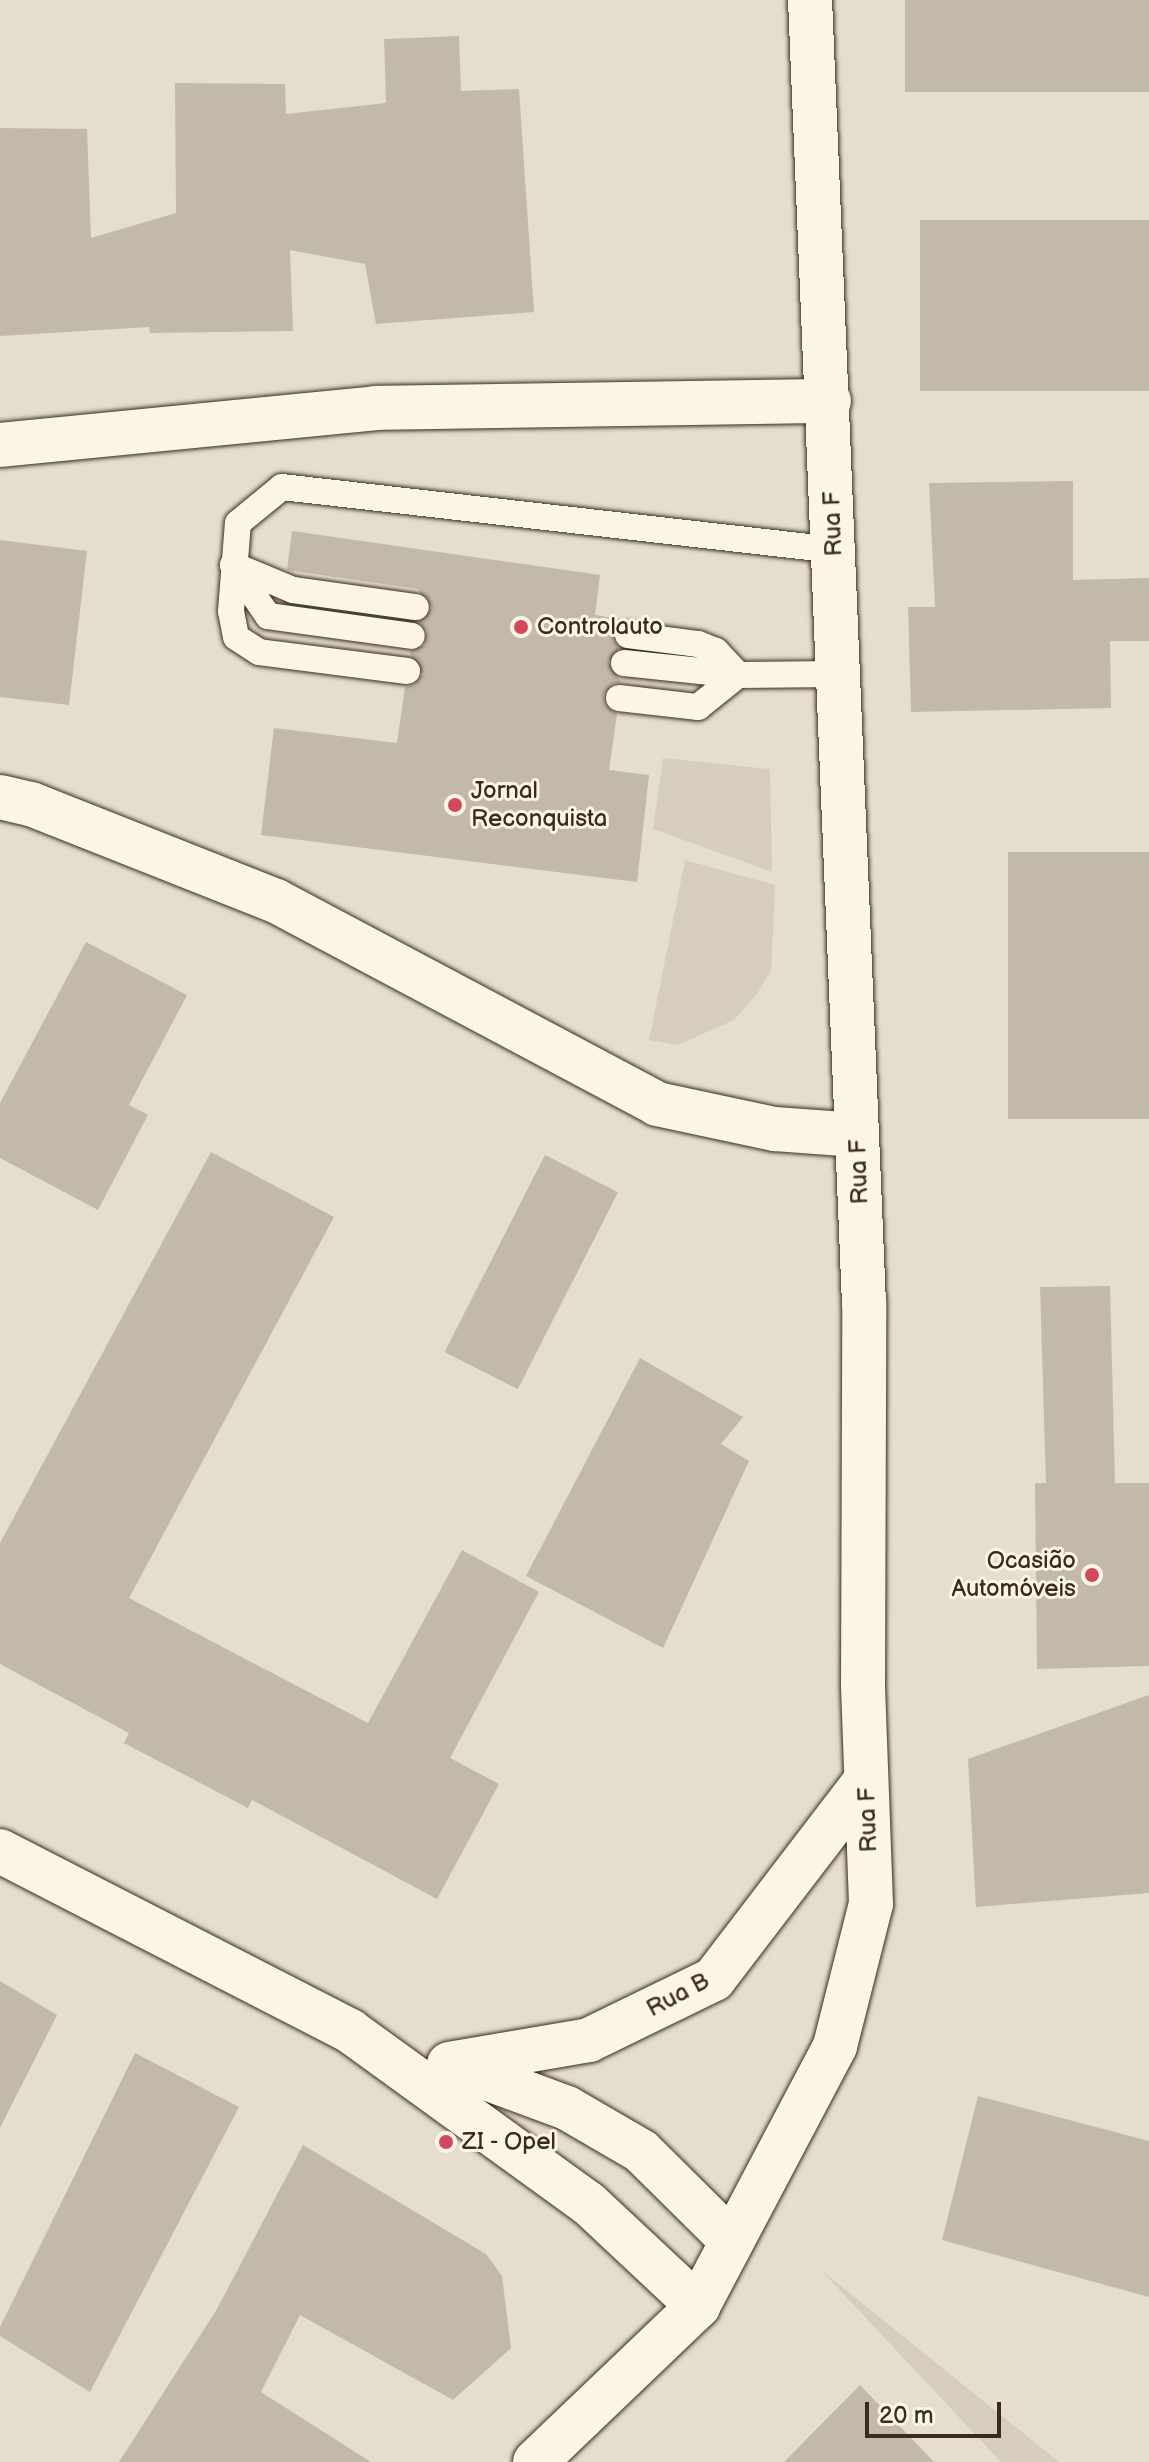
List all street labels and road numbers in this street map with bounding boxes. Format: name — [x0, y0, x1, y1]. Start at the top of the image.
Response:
street label: Rua F — [817, 491, 849, 557]
street label: Rua F — [843, 1139, 875, 1205]
street label: Rua F — [852, 1787, 884, 1853]
street label: Rua B — [642, 1967, 714, 2023]

